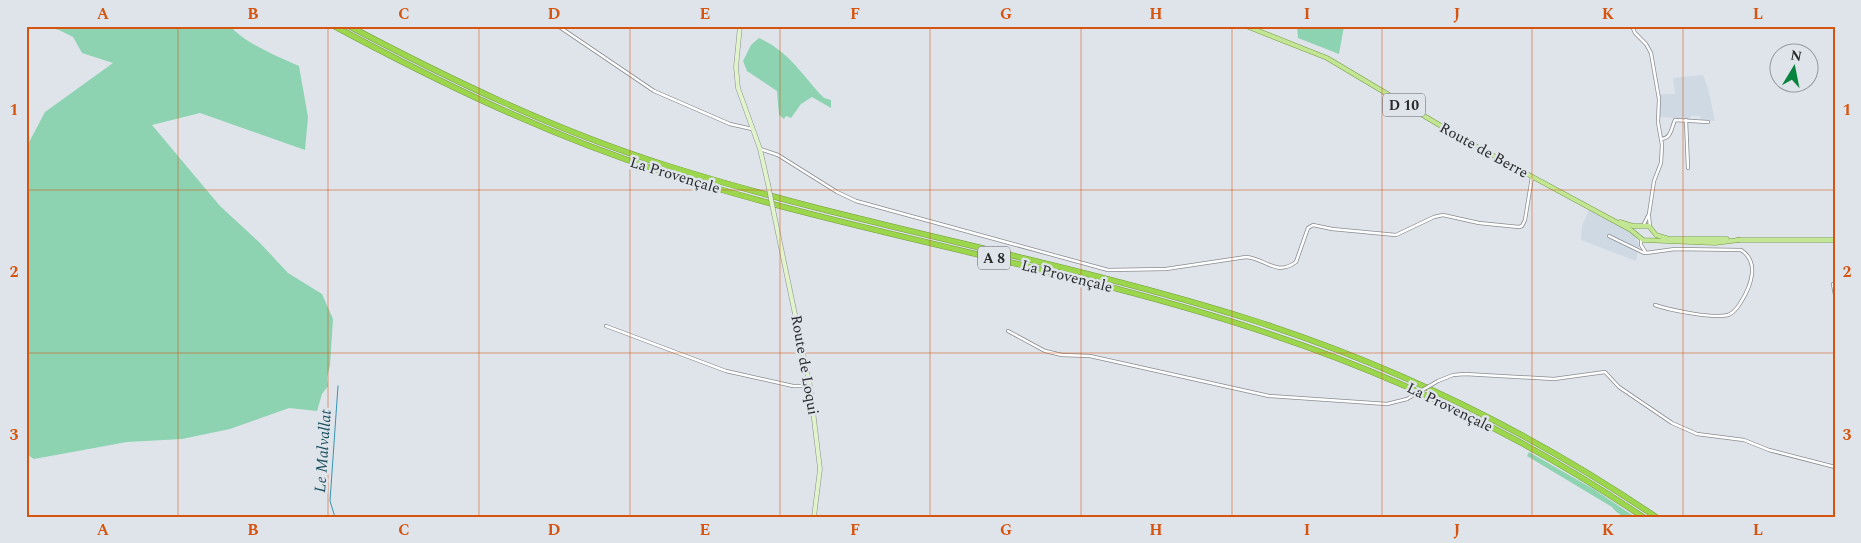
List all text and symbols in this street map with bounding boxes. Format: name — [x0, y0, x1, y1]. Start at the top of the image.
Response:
text: A — [97, 2, 110, 26]
text: B — [247, 2, 259, 26]
text: C — [398, 2, 410, 26]
text: D — [548, 2, 561, 26]
text: E — [700, 2, 710, 26]
text: F — [850, 2, 860, 26]
text: G — [1000, 2, 1012, 26]
text: H — [1149, 2, 1163, 26]
text: I — [1304, 2, 1310, 26]
text: J — [1454, 2, 1461, 26]
text: K — [1602, 2, 1615, 26]
text: L — [1753, 2, 1763, 26]
north arrow — [1768, 42, 1818, 92]
text: N — [1789, 44, 1804, 67]
road number: D 10 — [1383, 94, 1425, 116]
text: 1 — [10, 98, 18, 122]
text: 1 — [1843, 98, 1851, 122]
street label: Route de Berre — [1435, 116, 1532, 184]
street label: La Provençale — [627, 151, 723, 200]
road number: A 8 — [978, 247, 1010, 270]
street label: La Provençale — [1019, 254, 1115, 299]
text: 2 — [10, 260, 19, 284]
text: 2 — [1843, 260, 1852, 284]
street label: Route de Loqui — [784, 313, 825, 417]
street label: La Provençale — [1403, 377, 1497, 438]
water label: Le Malvallat — [308, 408, 338, 493]
text: 3 — [10, 423, 19, 447]
text: 3 — [1843, 423, 1852, 447]
text: A — [97, 518, 110, 542]
text: B — [247, 518, 259, 542]
text: C — [398, 518, 410, 542]
text: D — [548, 518, 561, 542]
text: E — [700, 518, 710, 542]
text: F — [850, 518, 860, 542]
text: G — [1000, 518, 1012, 542]
text: H — [1149, 518, 1163, 542]
text: I — [1304, 518, 1310, 542]
text: J — [1454, 518, 1461, 542]
text: K — [1602, 518, 1615, 542]
text: L — [1753, 518, 1763, 542]

